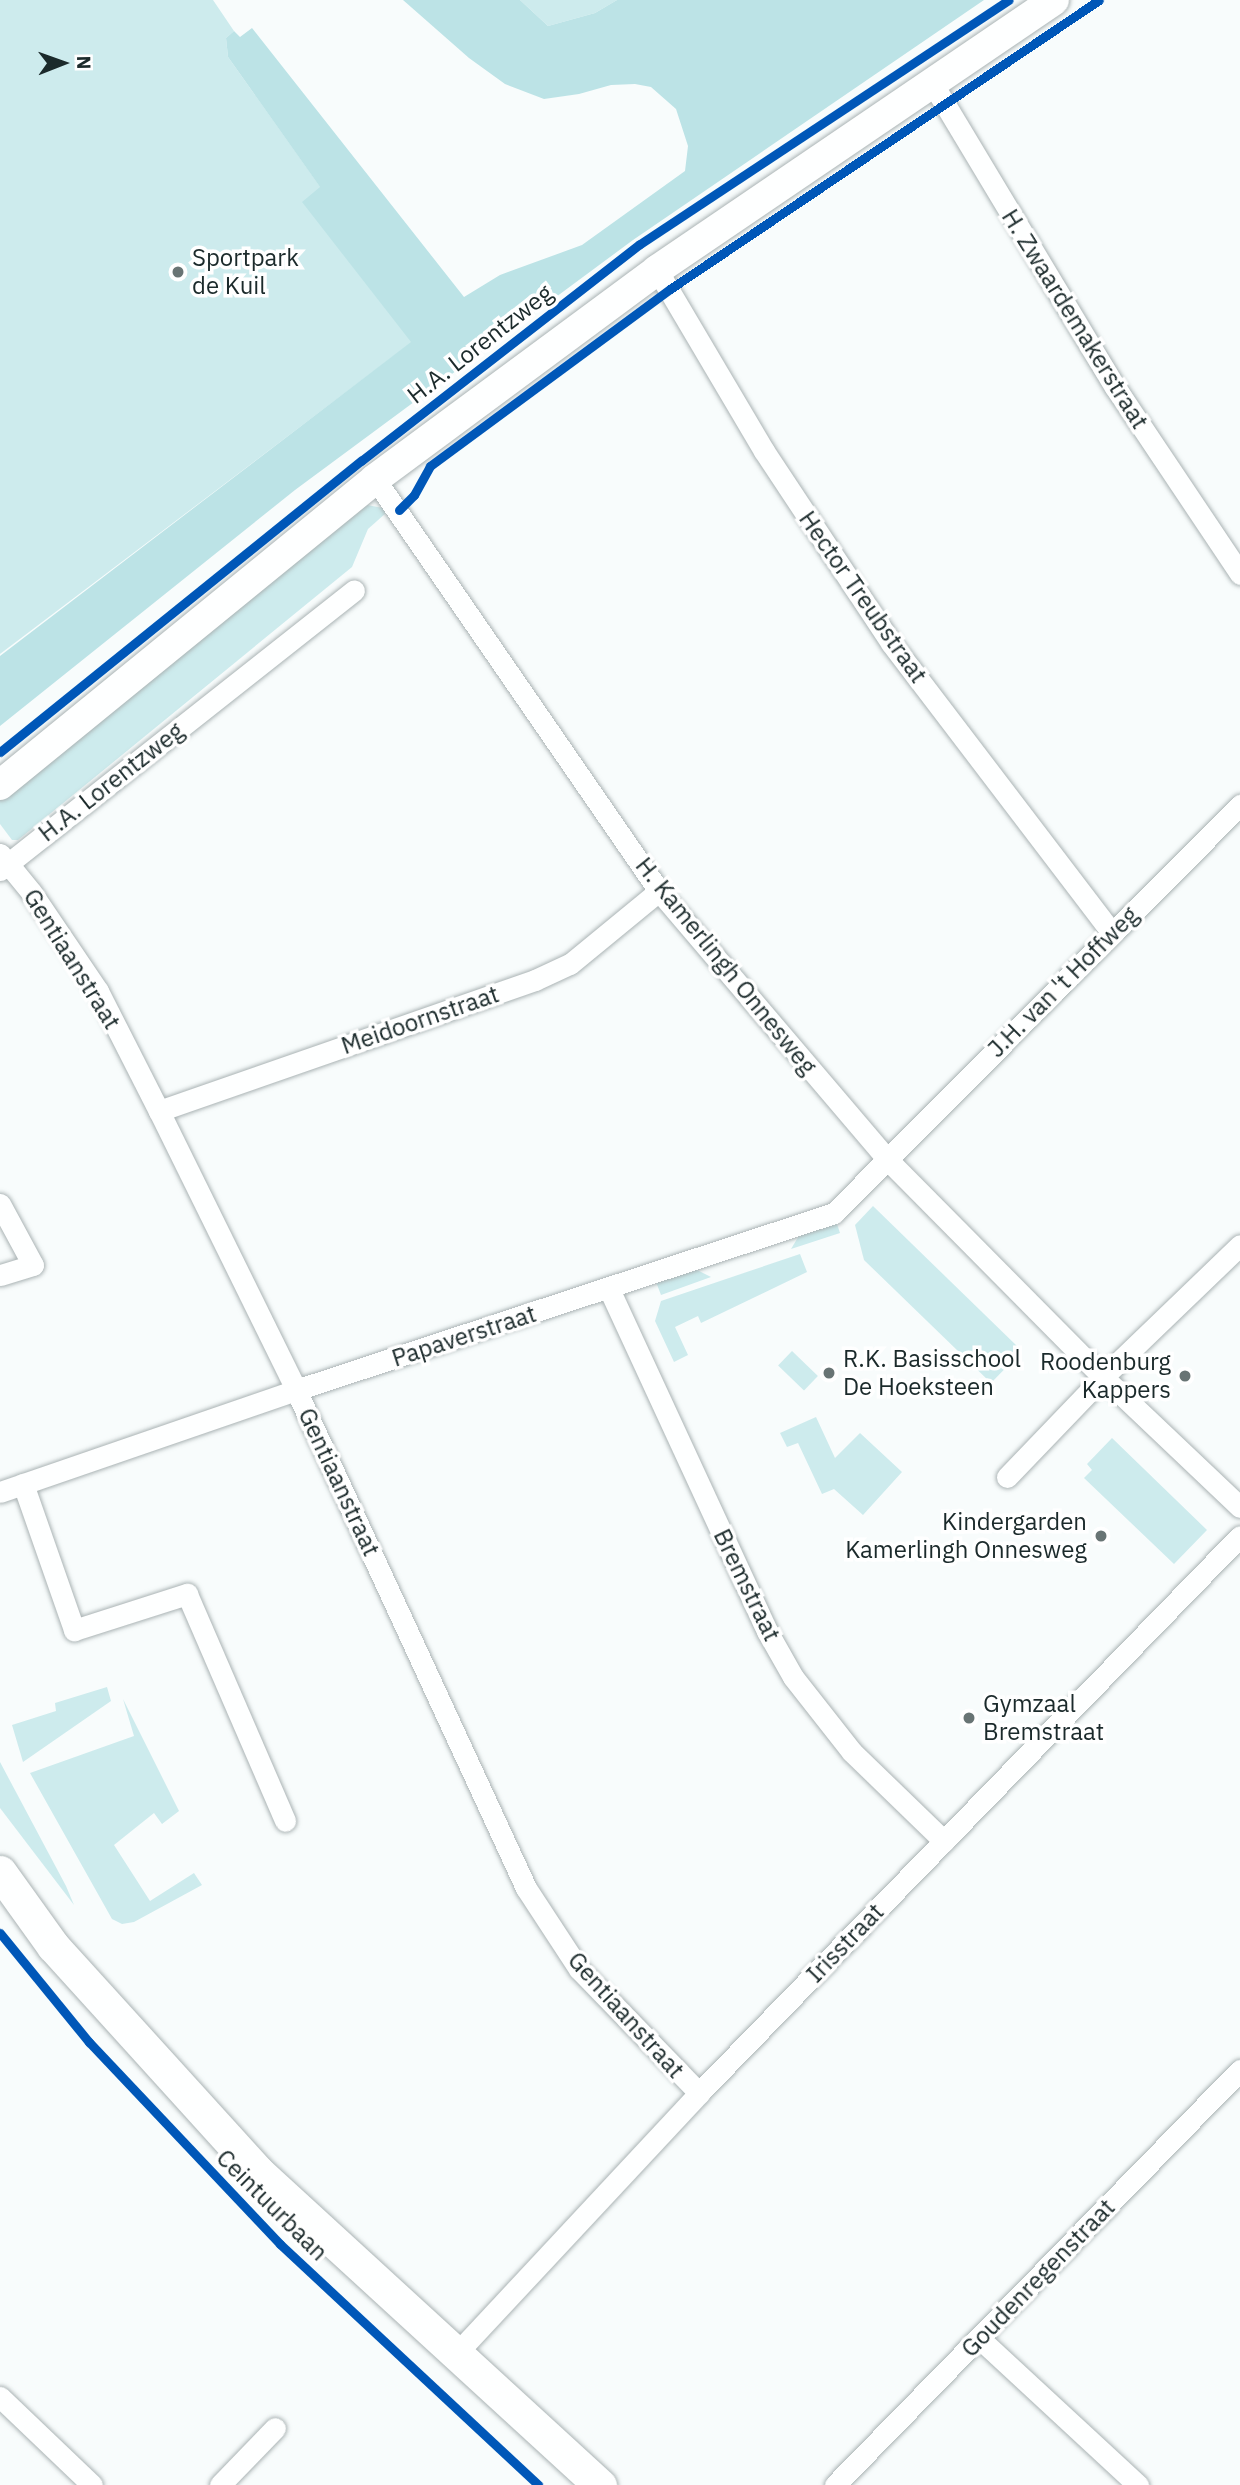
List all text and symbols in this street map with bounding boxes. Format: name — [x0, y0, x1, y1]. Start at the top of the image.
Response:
north arrow — [28, 28, 98, 98]
text: N — [72, 56, 96, 70]
street label: H. Zwaardemakerstraat — [996, 204, 1154, 434]
place label: Sportpark de Kuil — [192, 244, 299, 300]
marker: Sportpark de Kuil — [170, 264, 186, 280]
street label: H.A. Lorentzweg — [402, 278, 558, 410]
street label: Hector Treubstraat — [793, 506, 933, 688]
street label: H.A. Lorentzweg — [33, 716, 189, 848]
street label: H. Kamerlingh Onnesweg — [630, 852, 822, 1080]
street label: Gentiaanstraat — [17, 884, 127, 1034]
street label: J.H. van 't Hoffweg — [982, 901, 1144, 1063]
street label: Meidoornstraat — [337, 980, 503, 1060]
street label: Papaverstraat — [388, 1299, 540, 1373]
place label: R.K. Basisschool De Hoeksteen — [843, 1345, 1021, 1401]
place label: Roodenburg Kappers — [1040, 1348, 1171, 1404]
marker: R.K. Basisschool De Hoeksteen — [821, 1365, 837, 1381]
marker: Roodenburg Kappers — [1177, 1368, 1193, 1384]
street label: Gentiaanstraat — [292, 1403, 386, 1561]
place label: Kindergarden Kamerlingh Onnesweg — [845, 1508, 1087, 1564]
street label: Bremstraat — [707, 1524, 787, 1646]
marker: Kindergarden Kamerlingh Onnesweg — [1093, 1528, 1109, 1544]
place label: Gymzaal Bremstraat — [983, 1690, 1104, 1746]
marker: Gymzaal Bremstraat — [961, 1710, 977, 1726]
street label: Irisstraat — [800, 1898, 890, 1988]
street label: Gentiaanstraat — [562, 1946, 690, 2084]
street label: Ceintuurbaan — [210, 2143, 334, 2267]
street label: Goudenregenstraat — [955, 2193, 1121, 2363]

